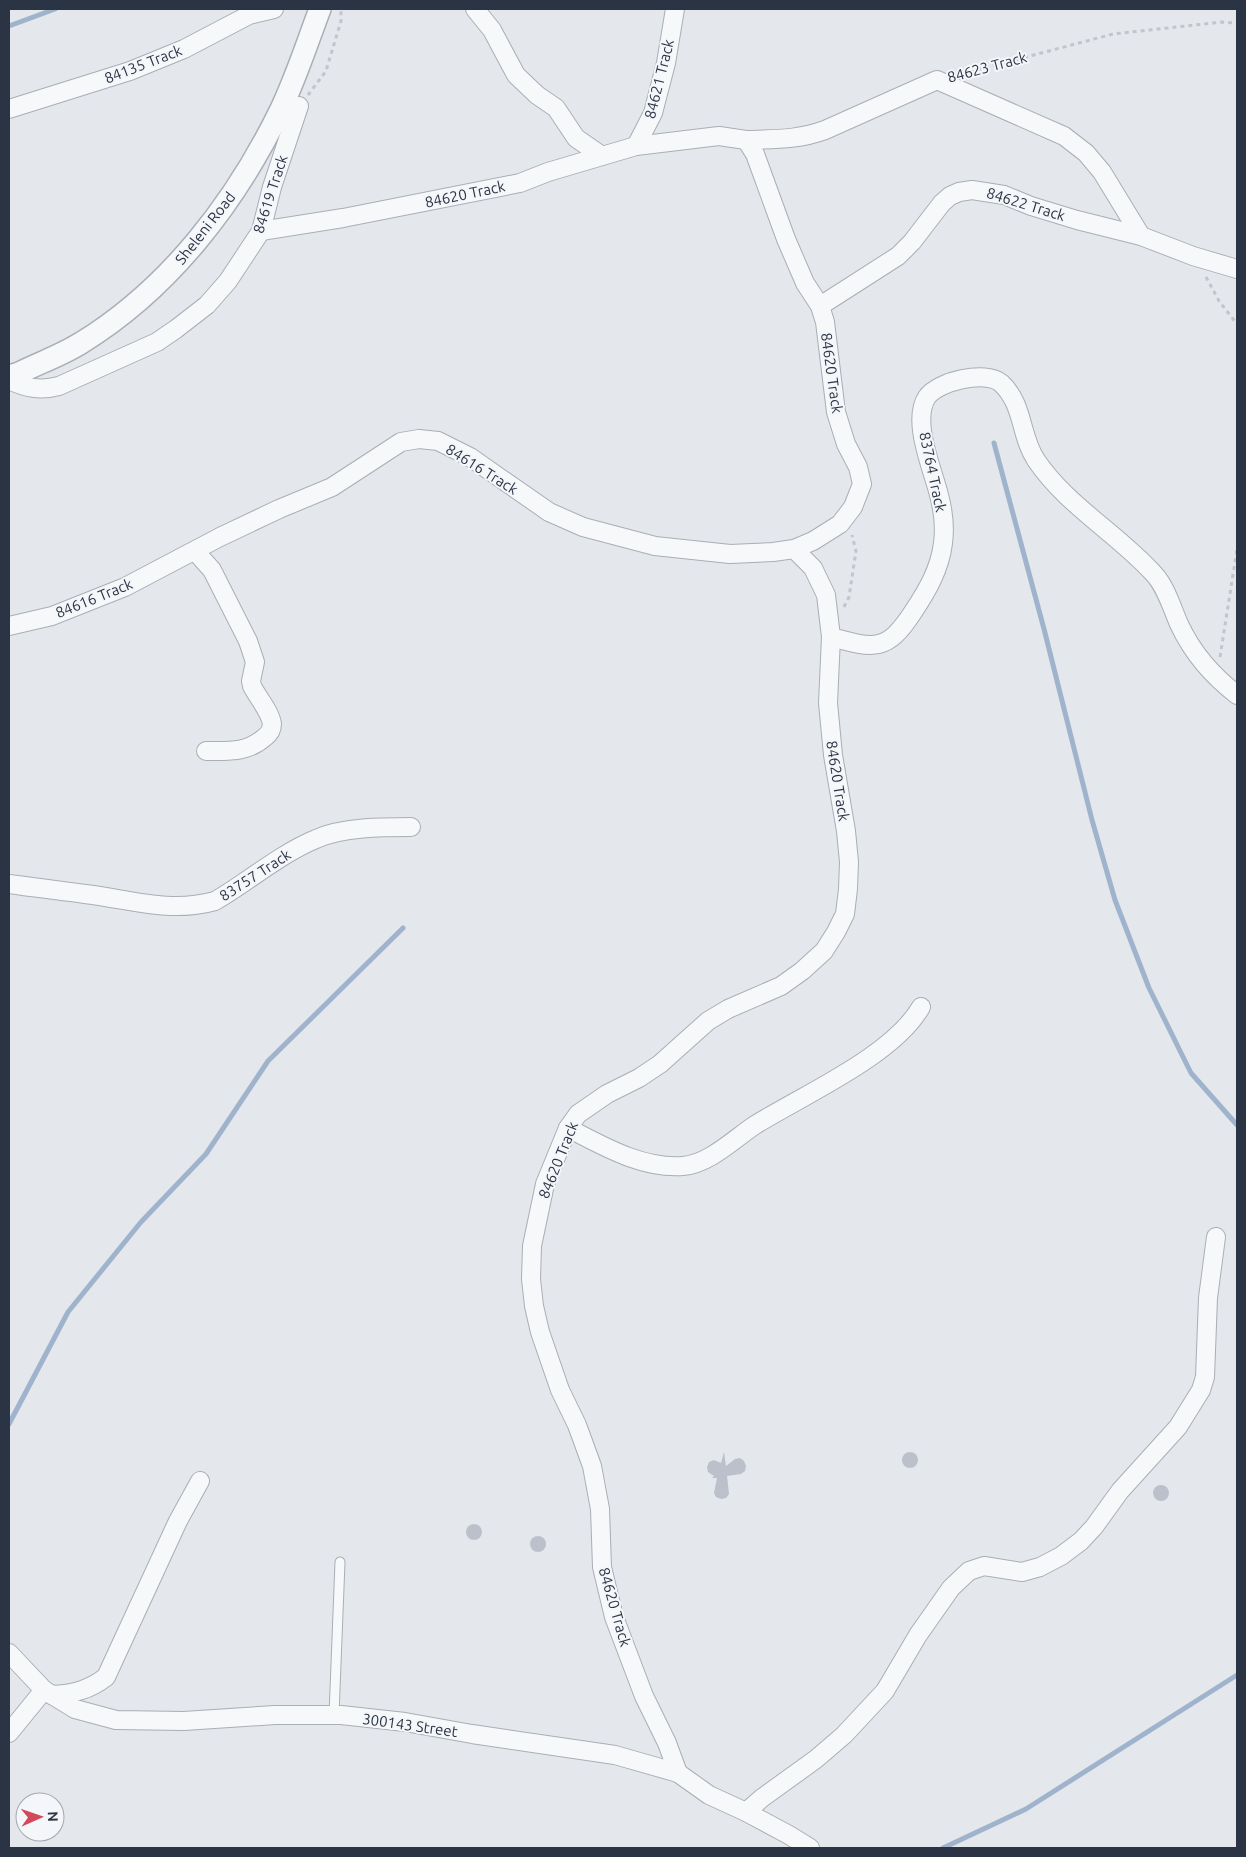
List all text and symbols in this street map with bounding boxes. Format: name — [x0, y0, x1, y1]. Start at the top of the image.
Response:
street label: 84621 Track — [641, 37, 677, 121]
street label: 84135 Track — [102, 41, 184, 87]
street label: 84623 Track — [945, 48, 1029, 86]
street label: 84619 Track — [249, 152, 291, 235]
street label: 84620 Track — [423, 177, 507, 211]
street label: 84622 Track — [985, 184, 1068, 224]
street label: Sheleni Road — [171, 188, 239, 268]
street label: 84620 Track — [818, 331, 846, 415]
street label: 83764 Track — [916, 430, 950, 514]
street label: 84616 Track — [443, 440, 521, 498]
street label: 84616 Track — [53, 575, 135, 621]
street label: 84620 Track — [823, 739, 853, 823]
street label: 83757 Track — [216, 845, 294, 904]
street label: 84620 Track — [535, 1119, 581, 1201]
street label: 84620 Track — [596, 1565, 635, 1649]
street label: 300143 Street — [361, 1710, 459, 1740]
north arrow — [15, 1792, 65, 1842]
text: N — [45, 1811, 61, 1822]

